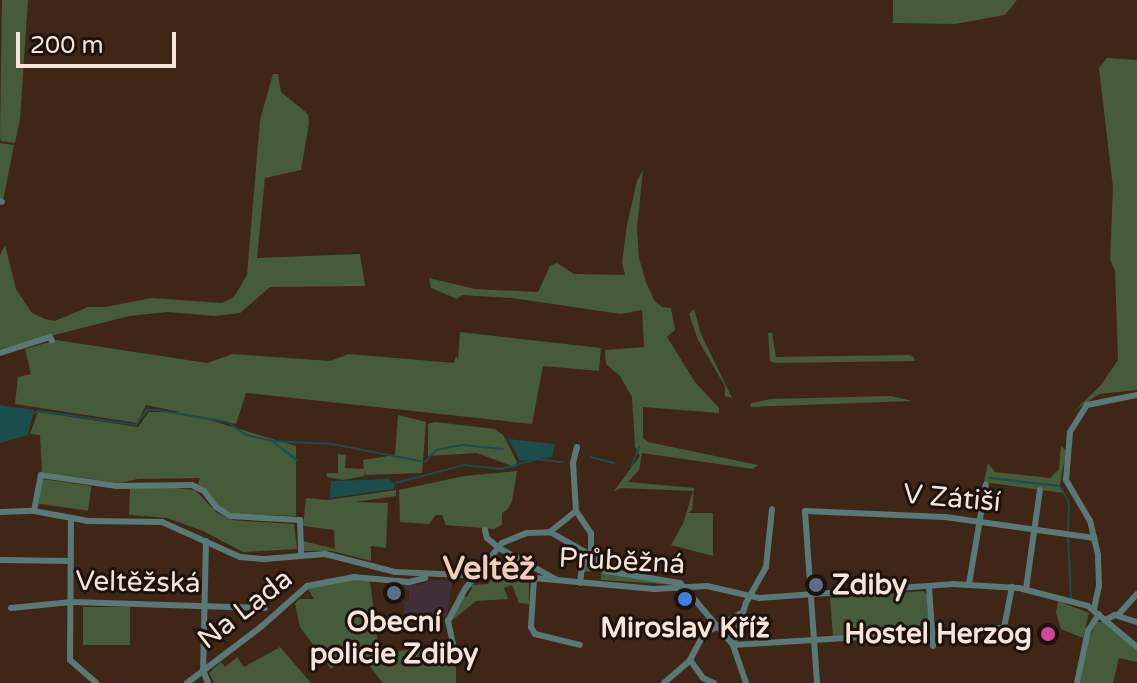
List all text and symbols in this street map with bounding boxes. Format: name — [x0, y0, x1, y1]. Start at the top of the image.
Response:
scale bar — [20, 16, 180, 66]
text: 200 m — [30, 31, 104, 60]
street label: V Zátiší — [902, 477, 1002, 519]
street label: Průběžná — [558, 541, 686, 581]
district label: Veltěž — [443, 550, 535, 588]
street label: Na Lada — [191, 562, 299, 656]
street label: Veltěžská — [75, 564, 201, 600]
place label: Zdiby — [832, 568, 907, 602]
marker: Zdiby — [807, 576, 825, 594]
marker: Obecní policie Zdiby — [385, 584, 403, 602]
marker: Miroslav Kříž — [676, 590, 694, 608]
place label: Obecní policie Zdiby — [310, 605, 478, 671]
place label: Miroslav Kříž — [600, 611, 770, 645]
place label: Hostel Herzog — [844, 617, 1032, 651]
marker: Hostel Herzog — [1039, 625, 1057, 643]

